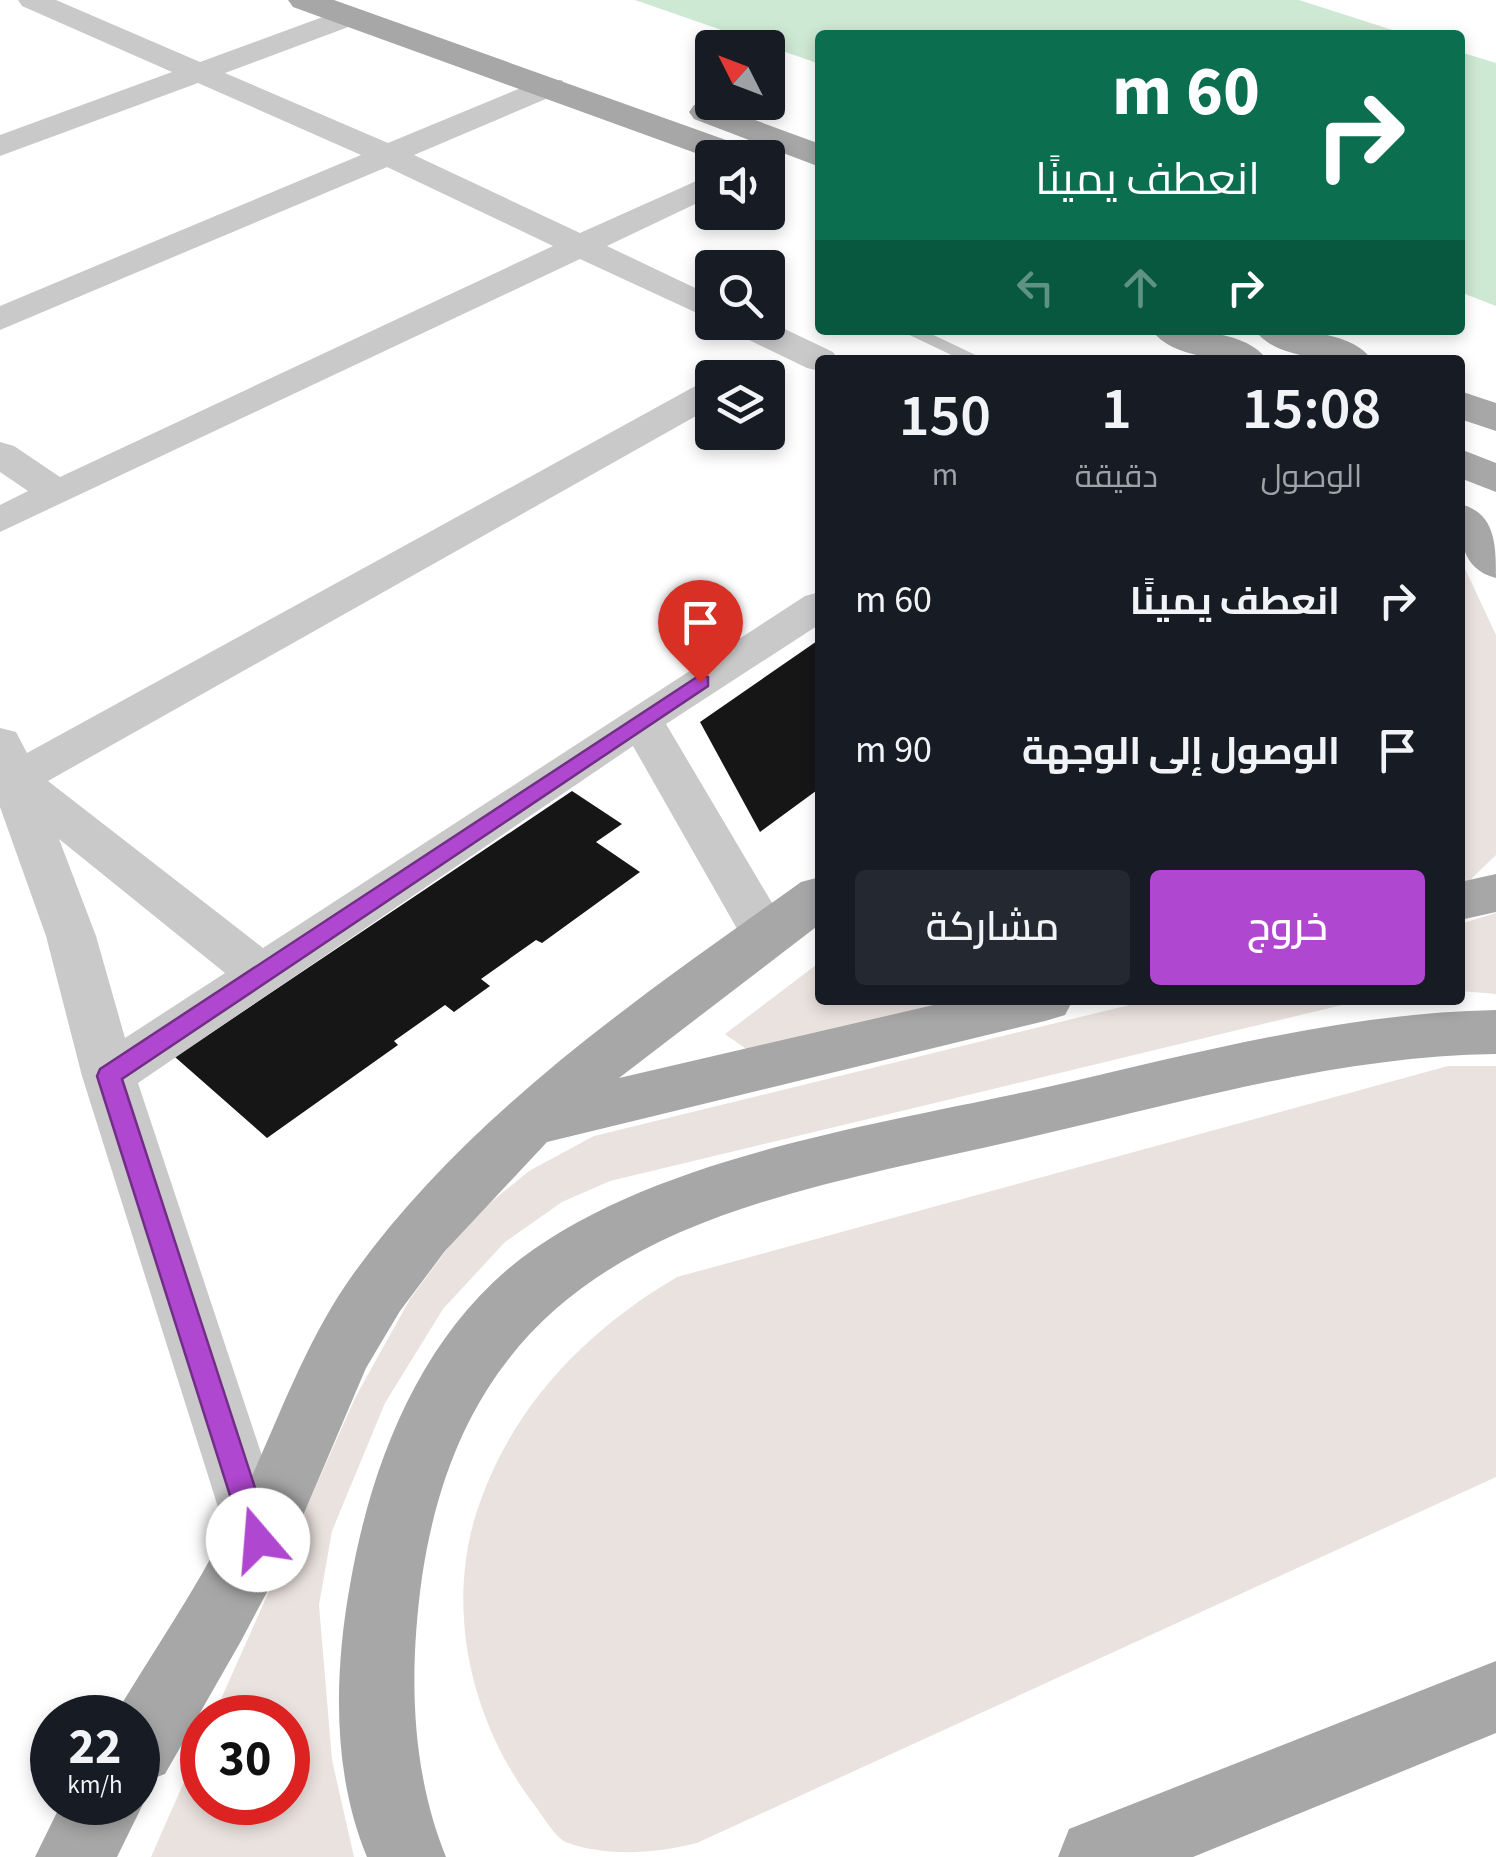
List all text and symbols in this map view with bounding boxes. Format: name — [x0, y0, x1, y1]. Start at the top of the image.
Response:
north arrow — [695, 30, 785, 120]
map controls — [695, 30, 785, 450]
text: 60 m — [1112, 42, 1260, 142]
icon: right — [1295, 70, 1425, 200]
button: sound — [695, 140, 785, 230]
text: انعطف يمينًا — [1035, 148, 1260, 212]
button: search — [695, 250, 785, 340]
icon: left — [1008, 260, 1063, 315]
icon: ahead — [1113, 260, 1168, 315]
icon: right — [1218, 260, 1273, 315]
button: layers — [695, 360, 785, 450]
text: 1 — [1101, 367, 1132, 452]
text: 15:08 — [1242, 367, 1381, 452]
text: 150 — [899, 374, 991, 459]
text: m — [932, 452, 958, 498]
text: دقيقة — [1075, 454, 1158, 500]
text: الوصول — [1261, 454, 1362, 500]
text: 60 m — [855, 573, 932, 627]
icon: right — [1370, 573, 1425, 628]
text: انعطف يمينًا — [1130, 575, 1340, 629]
pin — [658, 580, 743, 683]
icon: arrive — [673, 595, 728, 650]
text: 90 m — [855, 723, 932, 777]
icon: arrive — [1370, 723, 1425, 778]
text: الوصول إلى الوجهة — [1022, 725, 1340, 779]
button: مشاركة — [855, 870, 1130, 985]
button: خروج — [1150, 870, 1425, 985]
position arrow — [206, 1488, 310, 1592]
speed limit sign: 30 — [180, 1695, 310, 1825]
text: 22 — [69, 1712, 121, 1783]
text: km/h — [67, 1767, 123, 1803]

